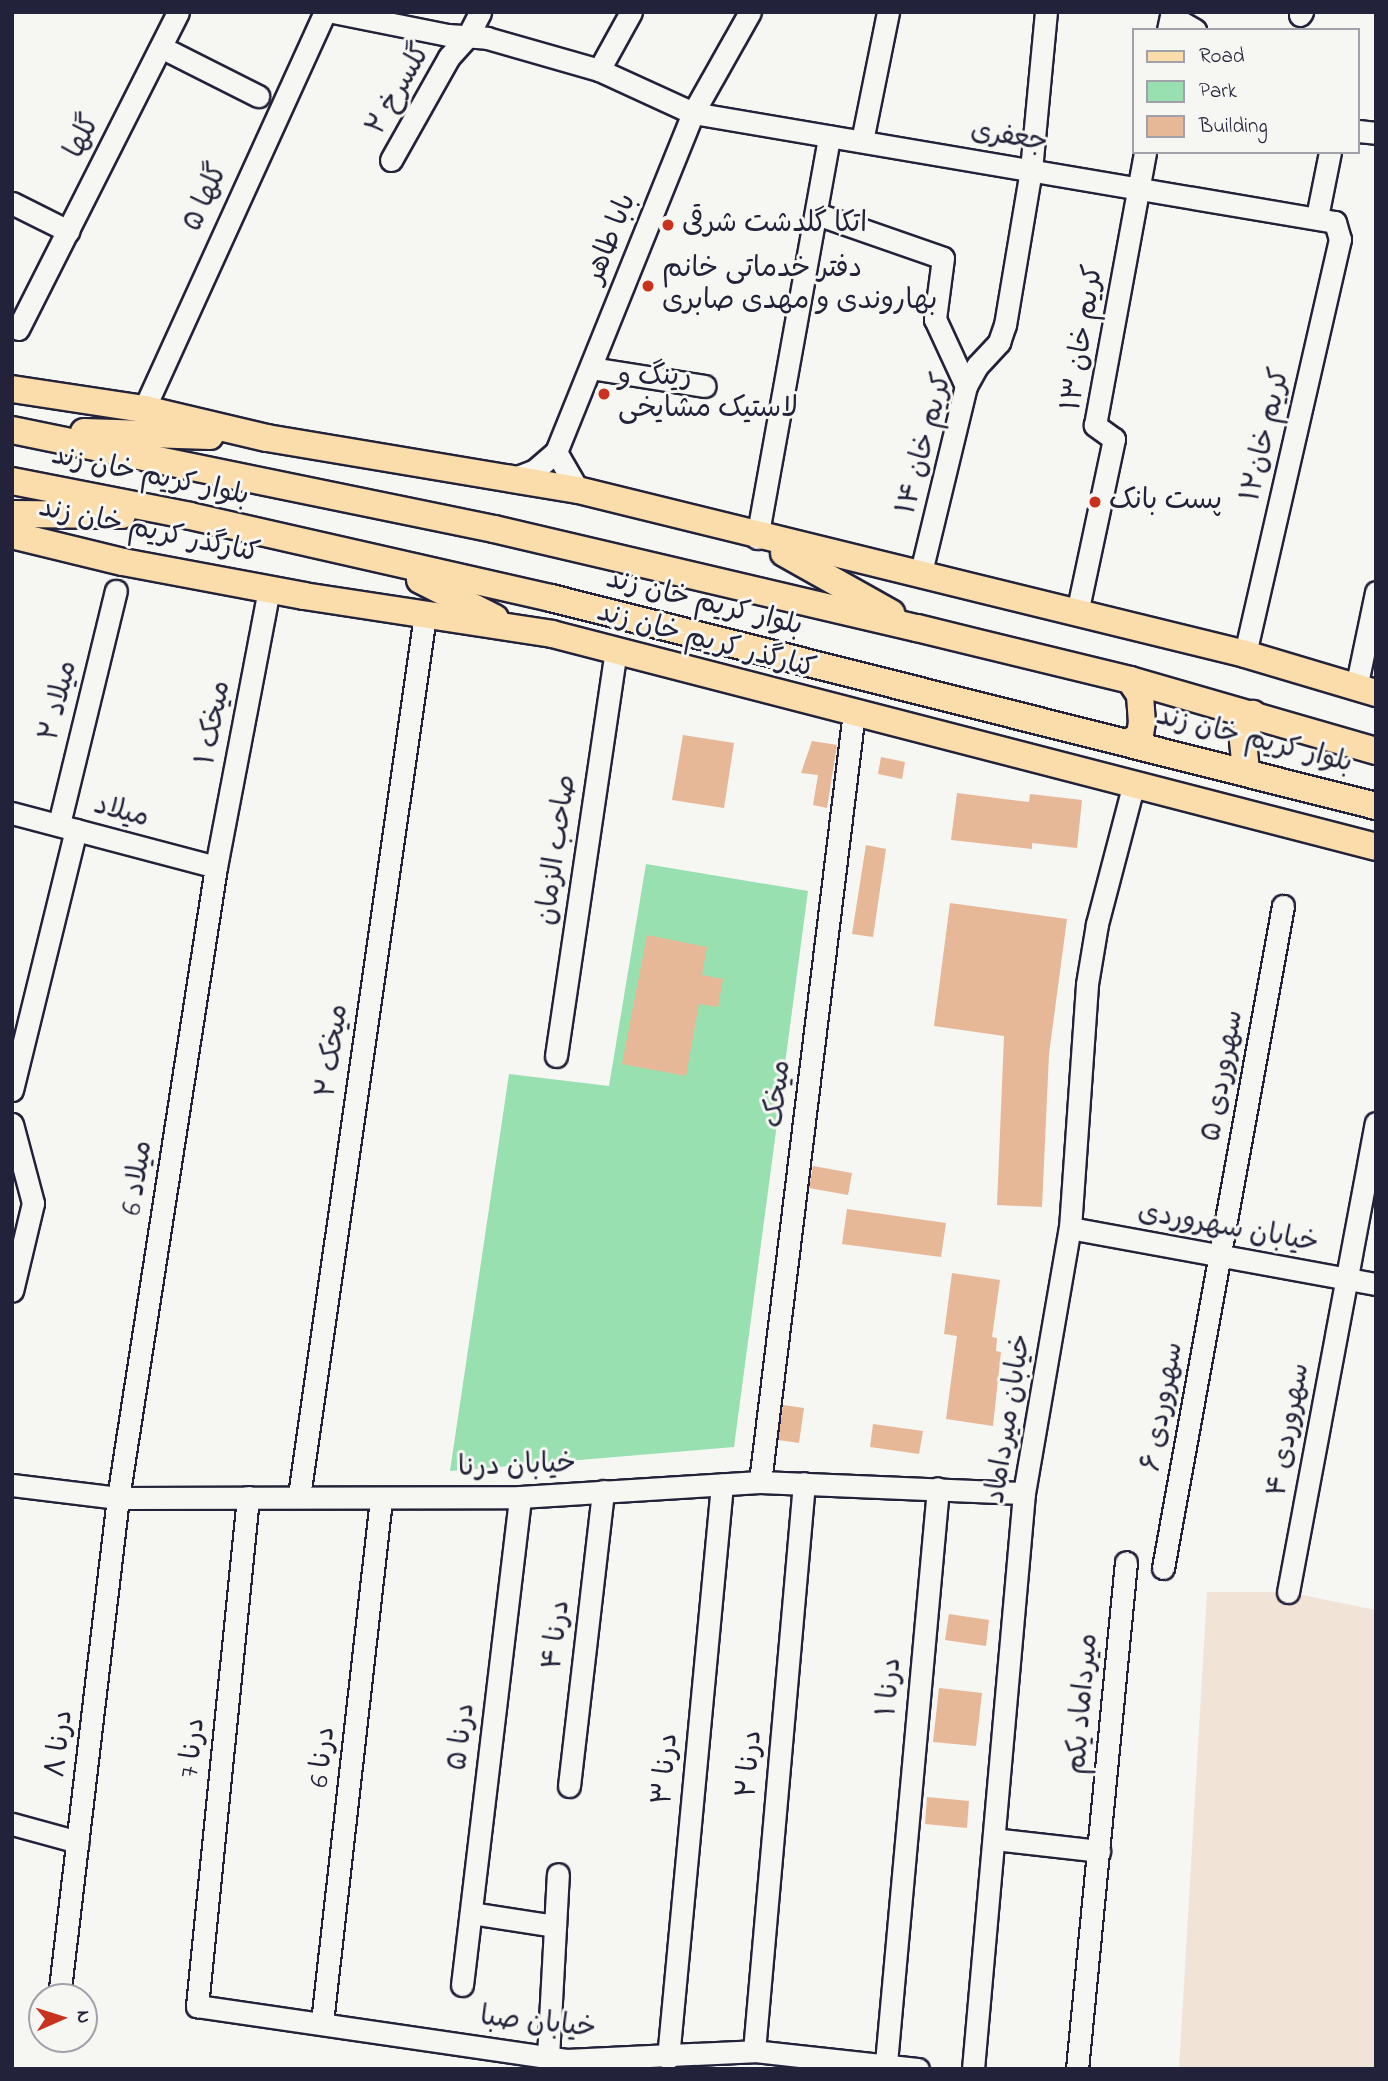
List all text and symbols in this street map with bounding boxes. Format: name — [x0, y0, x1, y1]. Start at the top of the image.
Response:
legend — [1132, 28, 1360, 154]
street label: گلسرخ ۲ — [360, 38, 440, 142]
text: Road — [1199, 42, 1245, 72]
text: Park — [1199, 77, 1237, 107]
street label: گلها — [59, 110, 109, 164]
text: Building — [1199, 112, 1268, 142]
street label: جعفری — [968, 115, 1050, 161]
street label: گلها ۵ — [177, 159, 237, 237]
street label: بابا طاهر — [579, 189, 645, 289]
place label: اتکا گلدشت شرقی — [682, 208, 867, 242]
marker: اتکا گلدشت شرقی — [660, 217, 676, 233]
place label: دفتر خدماتی خانم بهاروندی و مهدی صابری — [662, 253, 937, 319]
street label: کریم خان ۱۳ — [1056, 263, 1112, 413]
marker: دفتر خدماتی خانم بهاروندی و مهدی صابری — [640, 278, 656, 294]
place label: رینگ و لاستیک مشایخی — [618, 361, 798, 427]
street label: کریم خان۱۲ — [1235, 365, 1299, 505]
street label: کریم خان ۱۴ — [891, 370, 961, 518]
marker: رینگ و لاستیک مشایخی — [596, 386, 612, 402]
street label: بلوار کریم خان زند — [48, 440, 252, 514]
place label: پست بانک — [1109, 485, 1222, 519]
street label: کنارگذر کریم خان زند — [35, 492, 263, 572]
marker: پست بانک — [1087, 494, 1103, 510]
street label: بلوار کریم خان زند — [602, 563, 806, 645]
street label: کنارگذر کریم خان زند — [593, 597, 819, 687]
street label: میلاد ۲ — [34, 657, 86, 745]
street label: میخک ۱ — [190, 678, 240, 768]
street label: بلوار کریم خان زند — [1152, 700, 1356, 782]
street label: صاحب الزمان — [531, 773, 585, 927]
street label: میلاد — [90, 790, 152, 836]
street label: میخک ۲ — [311, 1002, 357, 1100]
street label: سهروردی ۵ — [1196, 1008, 1252, 1144]
street label: میخک — [758, 1058, 800, 1130]
street label: میلاد 6 — [117, 1138, 161, 1218]
street label: خیابان سهروردی — [1135, 1197, 1321, 1261]
street label: خیابان میرداماد — [980, 1332, 1040, 1506]
street label: سهروردی ۶ — [1136, 1340, 1192, 1474]
street label: سهروردی ۴ — [1262, 1361, 1318, 1499]
street label: خیابان درنا — [458, 1448, 576, 1486]
street label: درنا ۴ — [537, 1598, 579, 1672]
street label: میرداماد یکم — [1061, 1632, 1107, 1776]
street label: درنا ۱ — [872, 1656, 910, 1718]
street label: درنا ۵ — [442, 1701, 484, 1773]
street label: درنا ۸ — [40, 1708, 82, 1780]
street label: درنا 7 — [174, 1716, 214, 1780]
street label: درنا 6 — [304, 1725, 344, 1789]
street label: درنا ۲ — [731, 1729, 771, 1799]
street label: درنا ۳ — [647, 1732, 687, 1806]
north arrow — [28, 1983, 98, 2053]
street label: خیابان صبا — [478, 2001, 598, 2047]
text: N — [69, 2010, 96, 2024]

